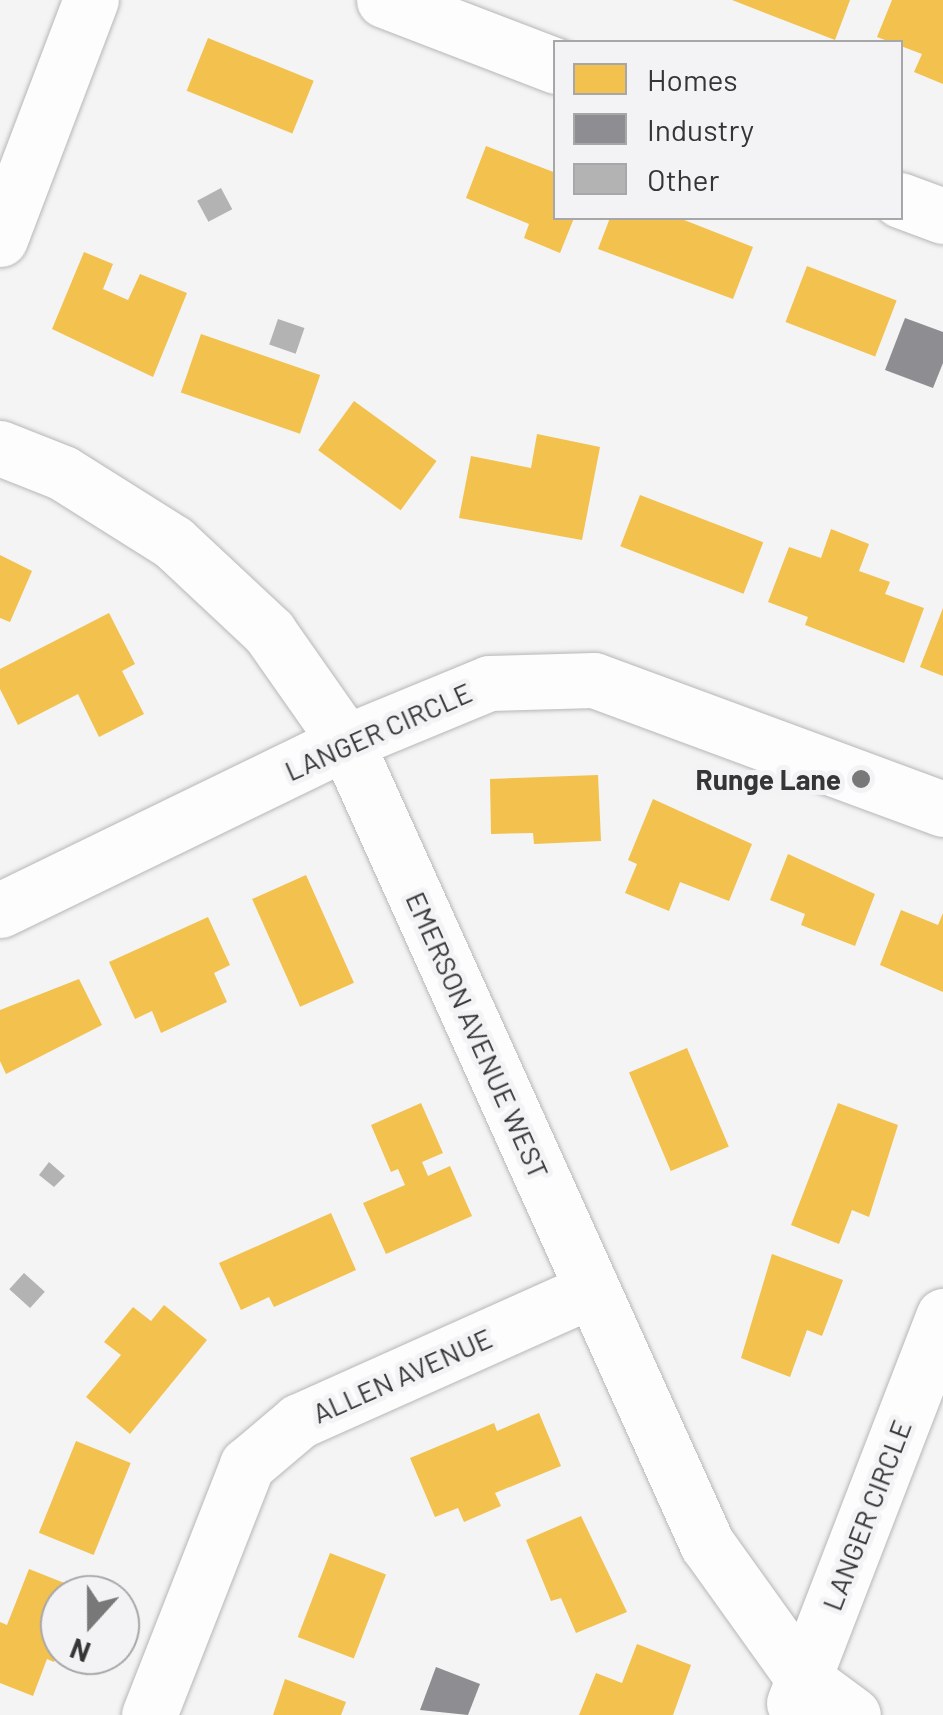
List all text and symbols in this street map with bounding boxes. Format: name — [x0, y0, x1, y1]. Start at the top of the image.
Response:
legend — [553, 40, 903, 220]
text: Homes — [647, 61, 738, 97]
text: Industry — [647, 111, 754, 147]
text: Other — [647, 161, 719, 197]
street label: LANGER CIRCLE — [279, 675, 477, 787]
place label: Runge Lane — [695, 762, 841, 796]
marker: Runge Lane — [850, 768, 872, 790]
street label: EMERSON AVENUE WEST — [400, 886, 556, 1184]
street label: ALLEN AVENUE — [307, 1320, 497, 1430]
street label: LANGER CIRCLE — [814, 1415, 918, 1615]
north arrow — [40, 1575, 140, 1675]
text: N — [65, 1632, 95, 1670]

